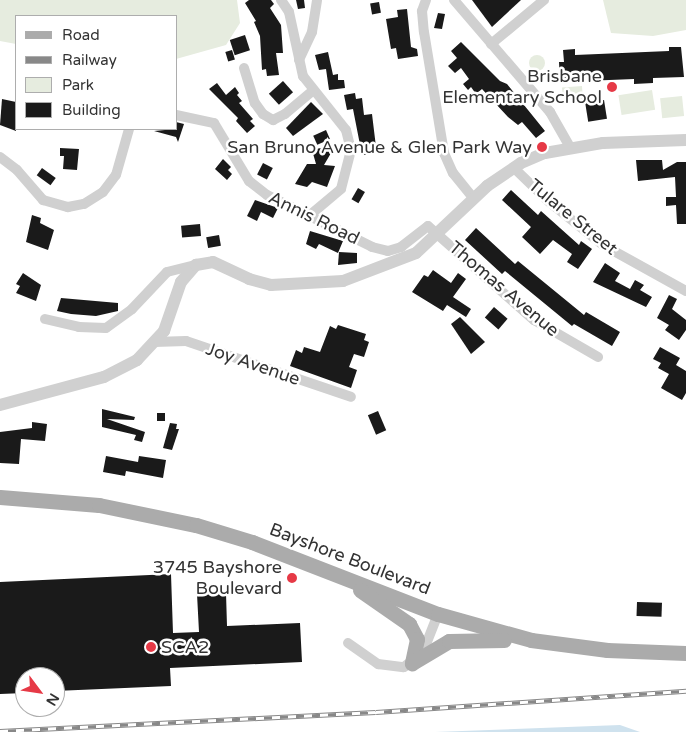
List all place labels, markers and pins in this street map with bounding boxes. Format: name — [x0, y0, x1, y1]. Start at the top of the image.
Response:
place label: Brisbane Elementary School — [442, 66, 602, 108]
marker: Brisbane Elementary School — [606, 81, 618, 93]
place label: San Bruno Avenue & Glen Park Way — [227, 136, 532, 158]
marker: San Bruno Avenue & Glen Park Way — [536, 141, 548, 153]
place label: 3745 Bayshore Boulevard — [153, 557, 282, 600]
marker: 3745 Bayshore Boulevard — [286, 572, 298, 584]
place label: SCA2 — [161, 636, 209, 658]
marker: SCA2 — [145, 641, 157, 653]

